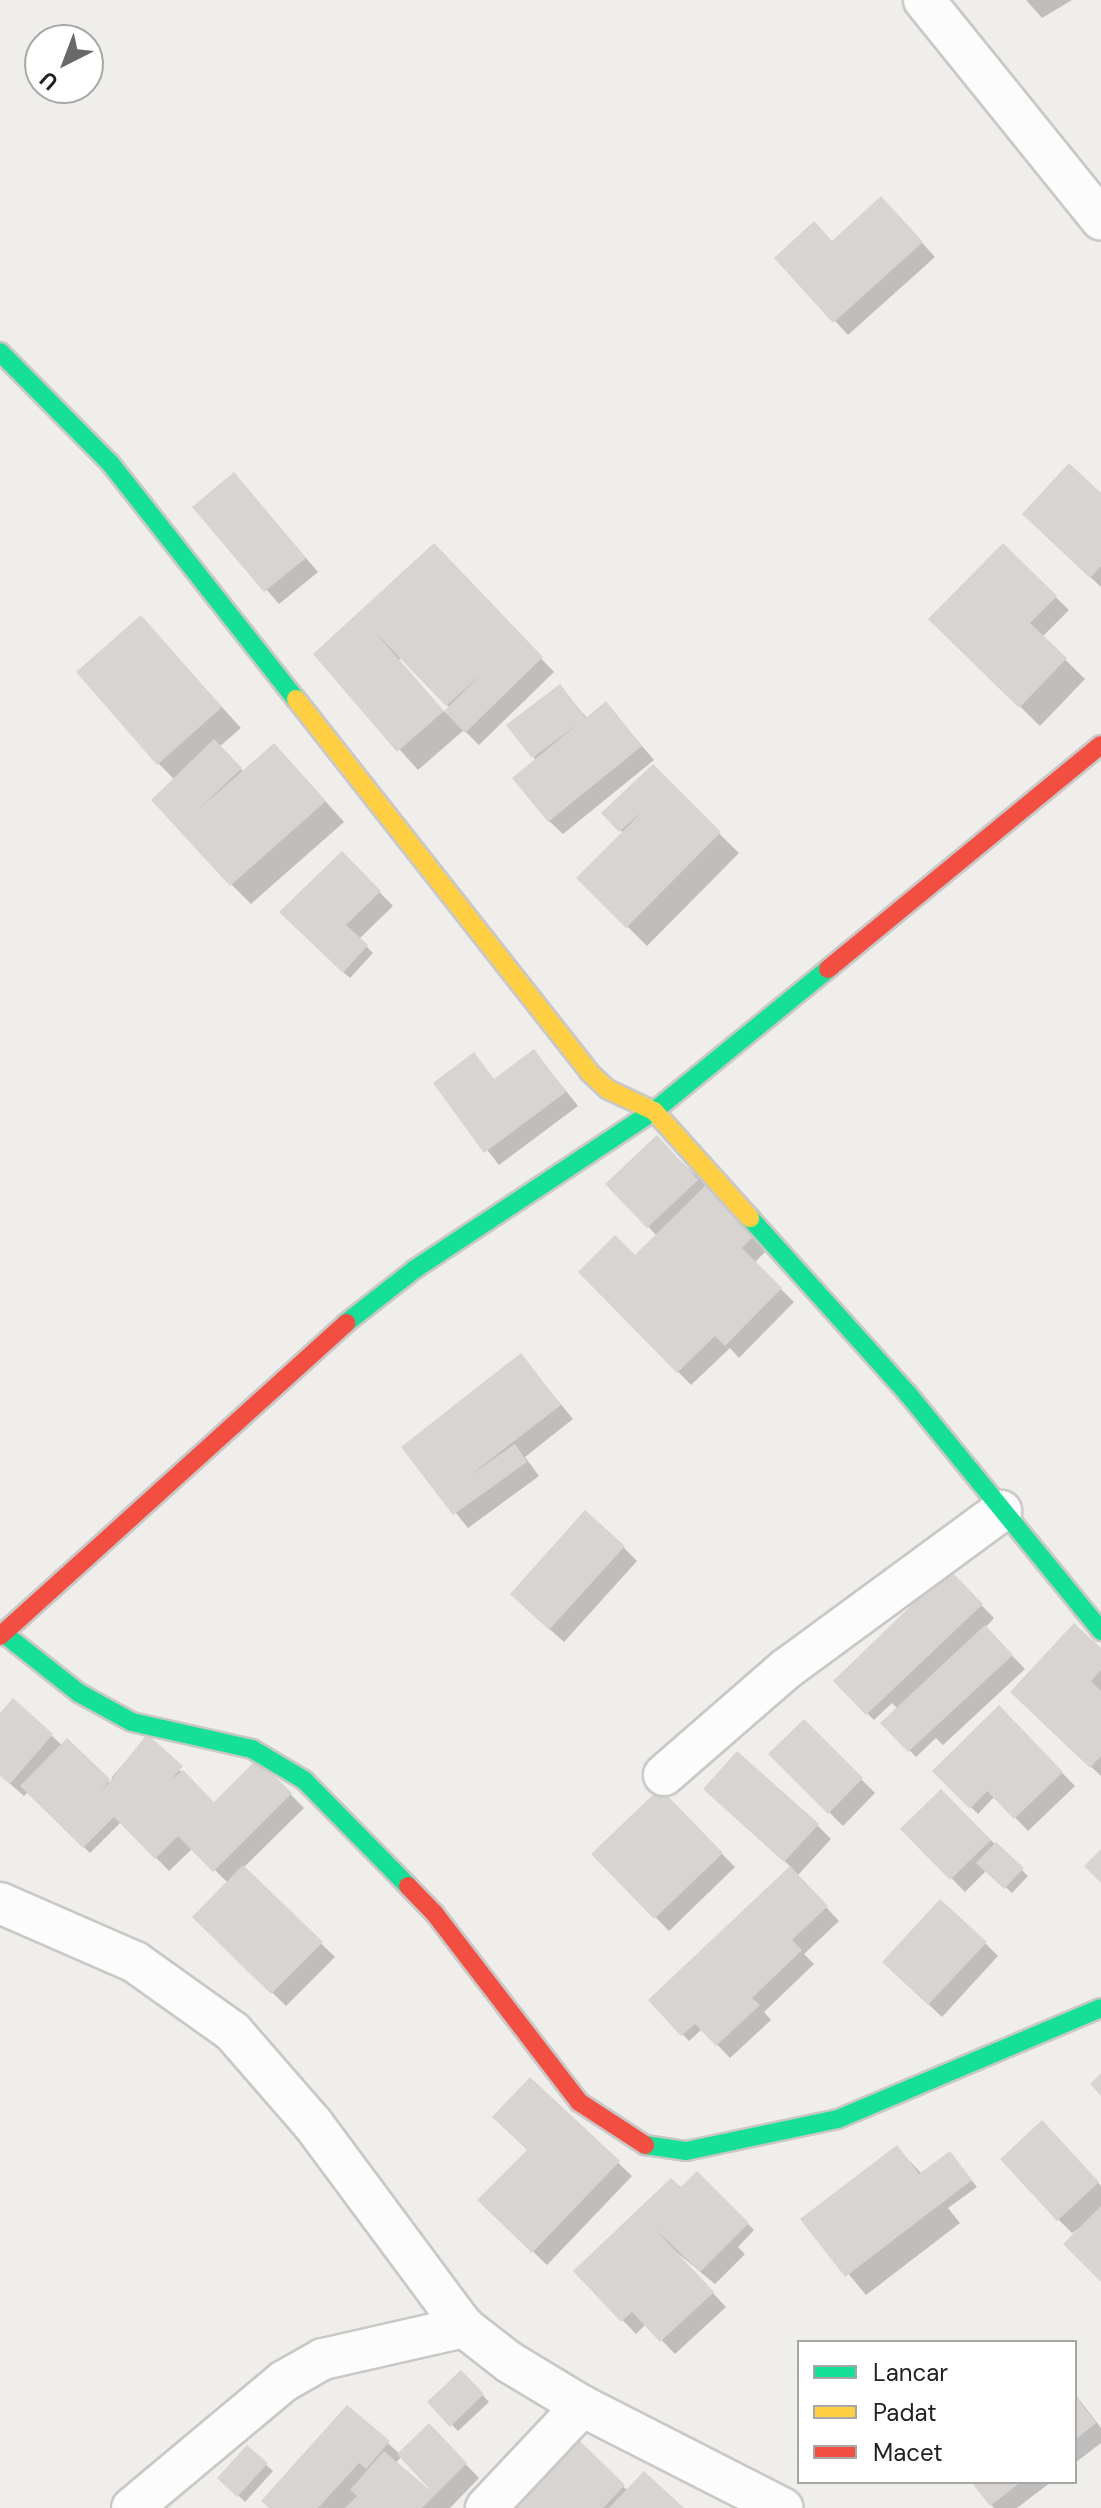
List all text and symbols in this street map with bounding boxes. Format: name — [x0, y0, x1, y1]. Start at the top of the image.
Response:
north arrow — [24, 24, 104, 104]
text: U — [34, 65, 64, 97]
legend — [797, 2340, 1077, 2484]
text: Lancar — [873, 2357, 948, 2388]
text: Padat — [873, 2397, 937, 2428]
text: Macet — [873, 2437, 943, 2468]

